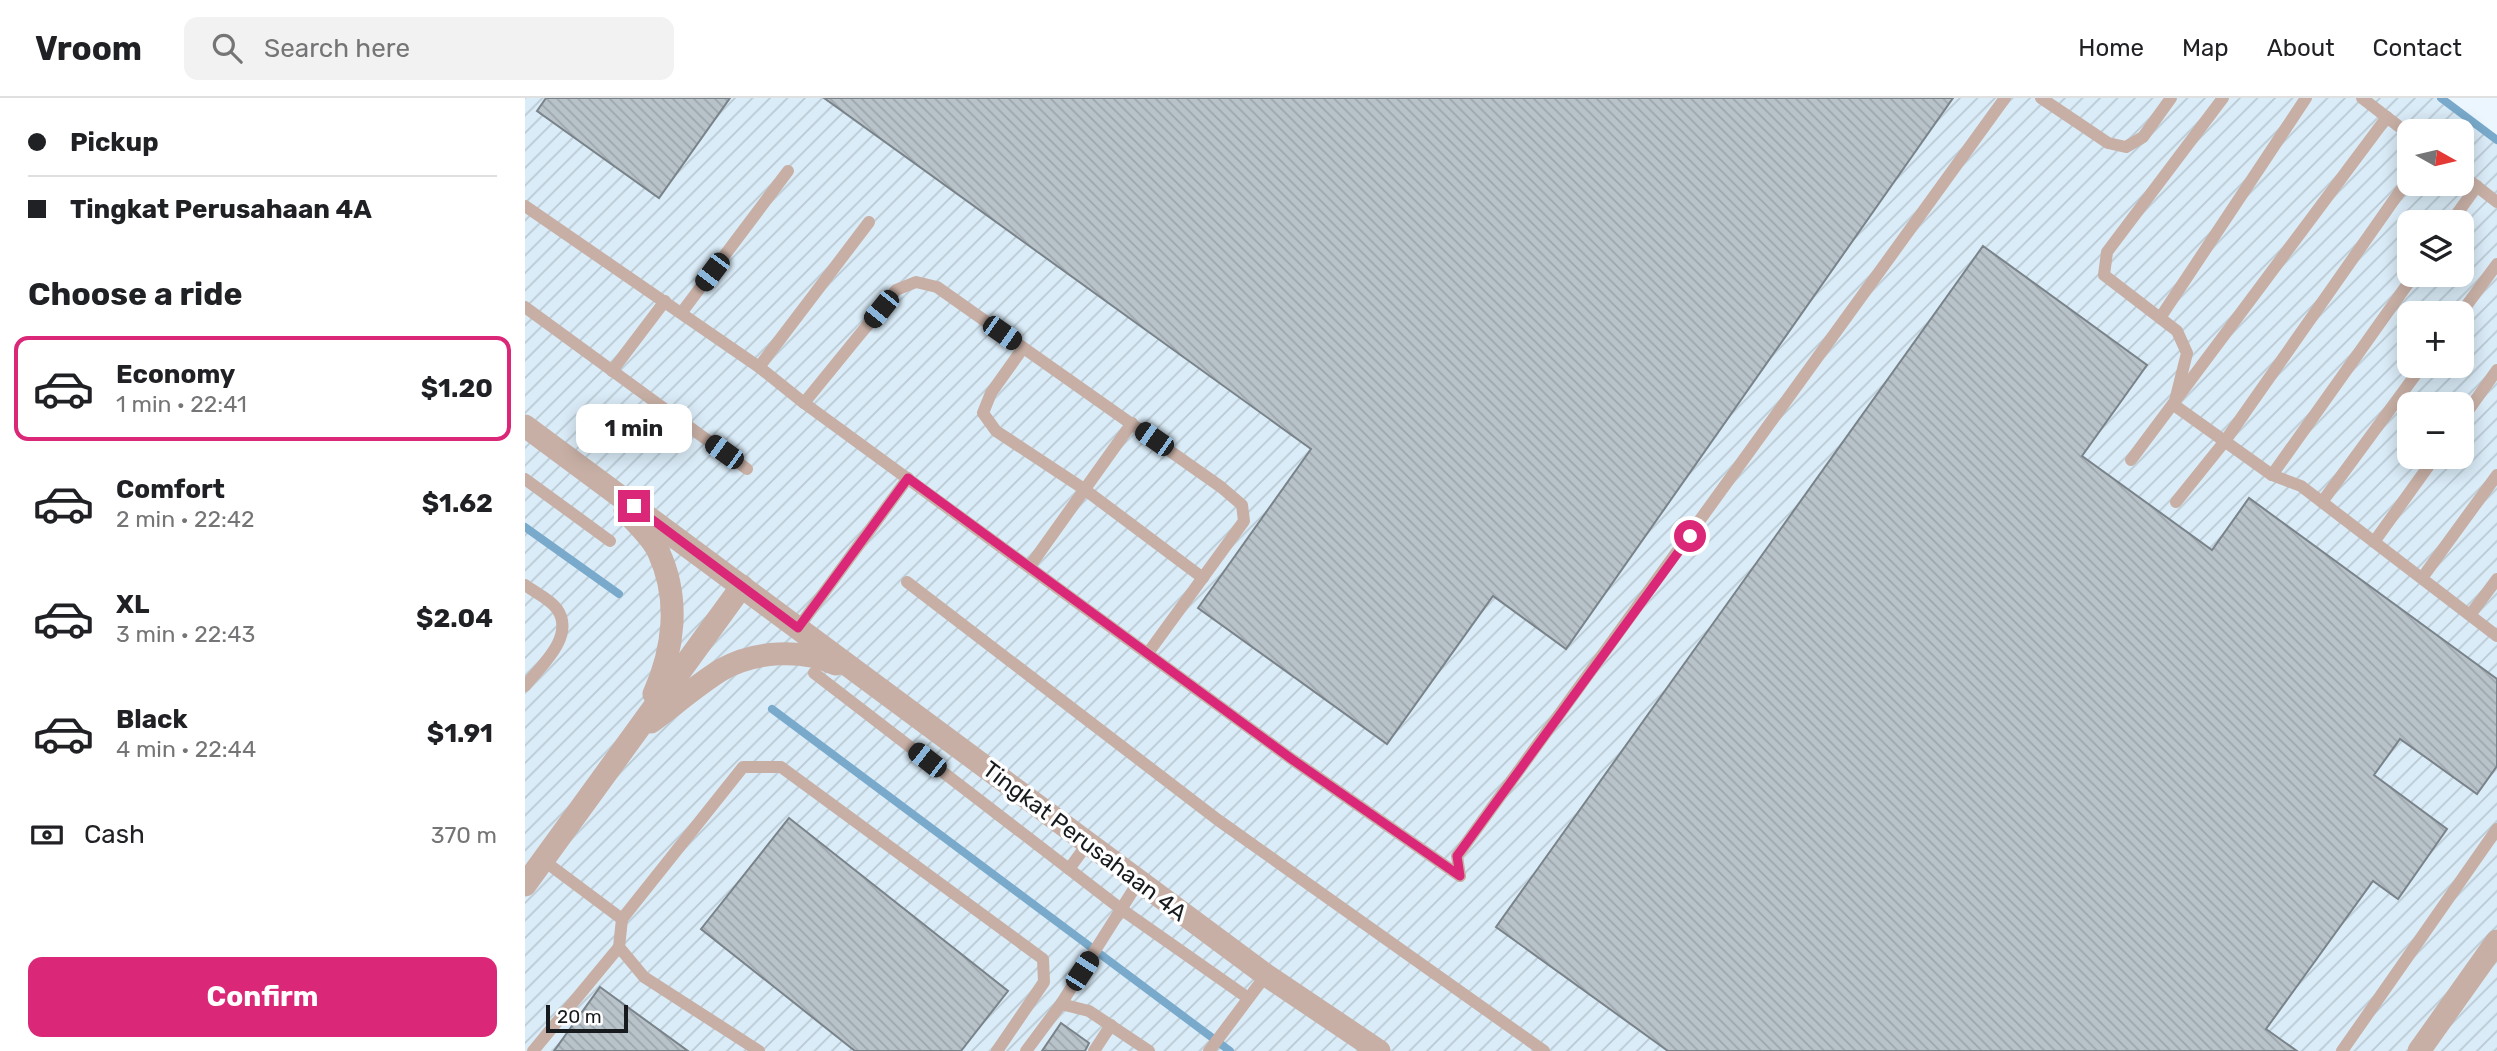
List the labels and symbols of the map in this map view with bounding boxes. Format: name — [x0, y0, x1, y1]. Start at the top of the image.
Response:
north arrow — [2397, 119, 2475, 196]
car — [691, 249, 734, 295]
car — [860, 286, 903, 332]
car — [979, 312, 1026, 354]
callout: 1 min — [576, 404, 692, 454]
car — [1131, 418, 1178, 460]
car — [701, 431, 748, 473]
route end — [618, 490, 650, 522]
route start — [1674, 520, 1706, 552]
car — [904, 739, 951, 781]
street label: Tingkat Perusahaan 4A — [977, 755, 1193, 927]
car — [1062, 948, 1103, 994]
scale bar — [546, 1002, 628, 1034]

